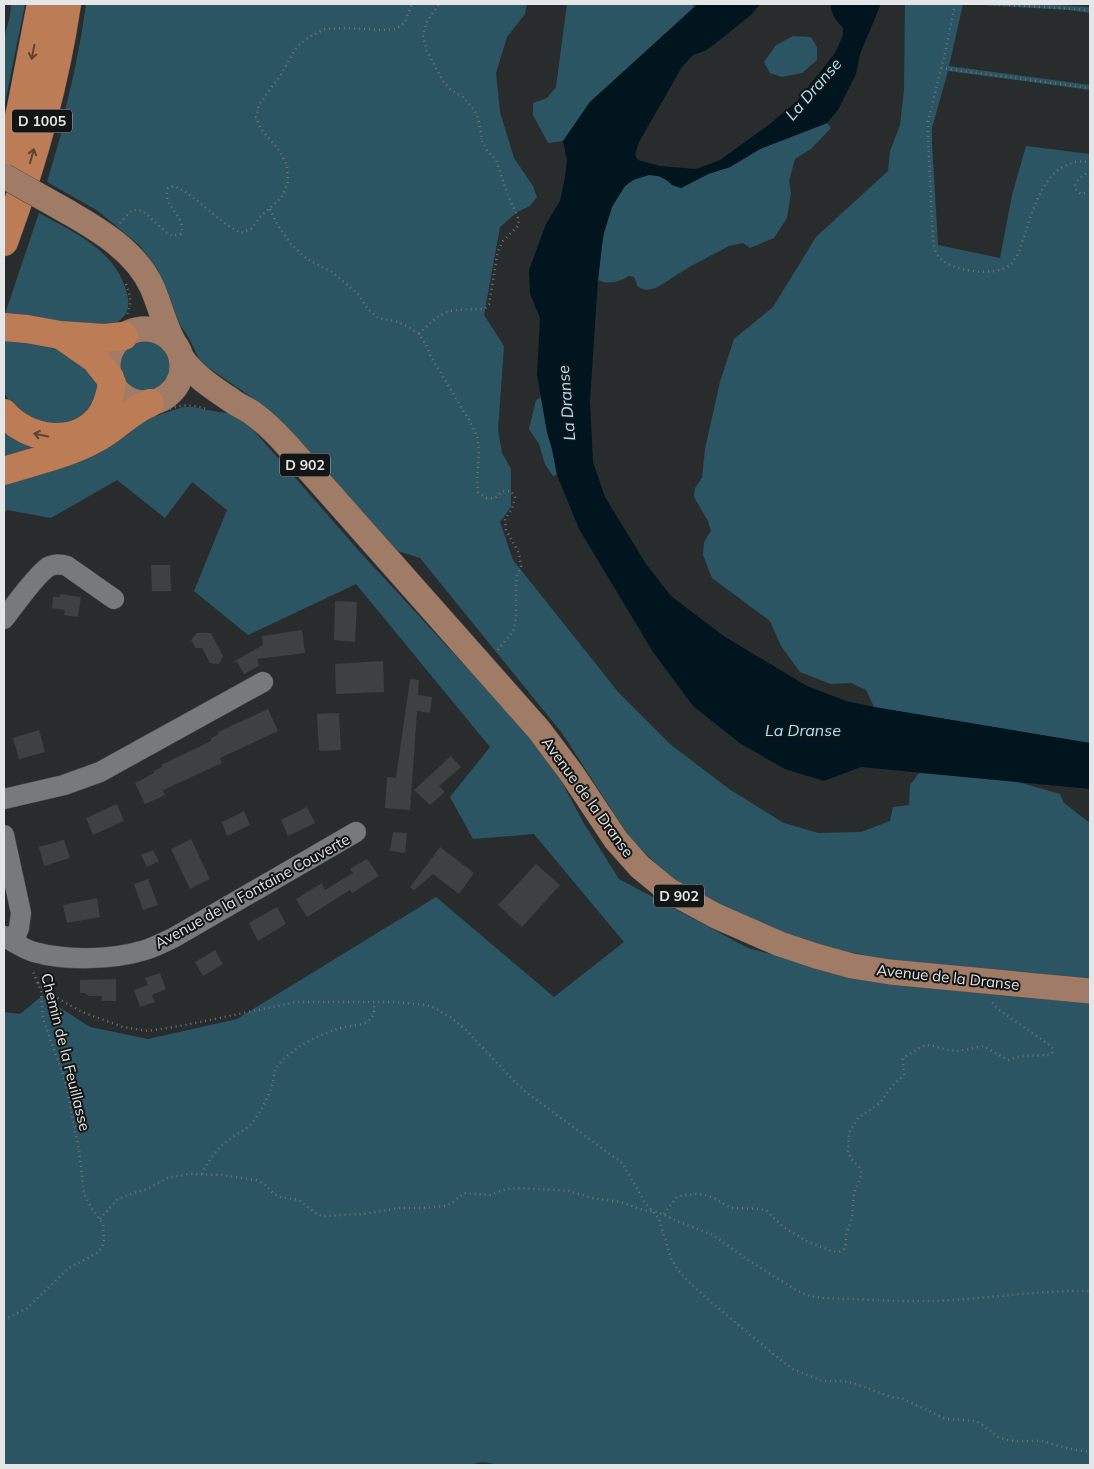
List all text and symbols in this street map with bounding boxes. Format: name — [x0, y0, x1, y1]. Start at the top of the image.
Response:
one-way arrow — [27, 43, 37, 59]
water label: La Dranse — [781, 54, 846, 124]
road number: D 1005 — [12, 110, 72, 132]
one-way arrow — [28, 148, 38, 164]
water label: La Dranse — [553, 364, 579, 442]
one-way arrow — [34, 430, 50, 439]
road number: D 902 — [280, 454, 330, 476]
water label: La Dranse — [765, 720, 841, 740]
street label: Avenue de la Dranse — [538, 733, 638, 861]
street label: Avenue de la Fontaine Couverte — [151, 829, 353, 953]
road number: D 902 — [654, 884, 704, 908]
street label: Avenue de la Dranse — [876, 960, 1020, 994]
street label: Chemin de la Feuillasse — [37, 971, 95, 1133]

